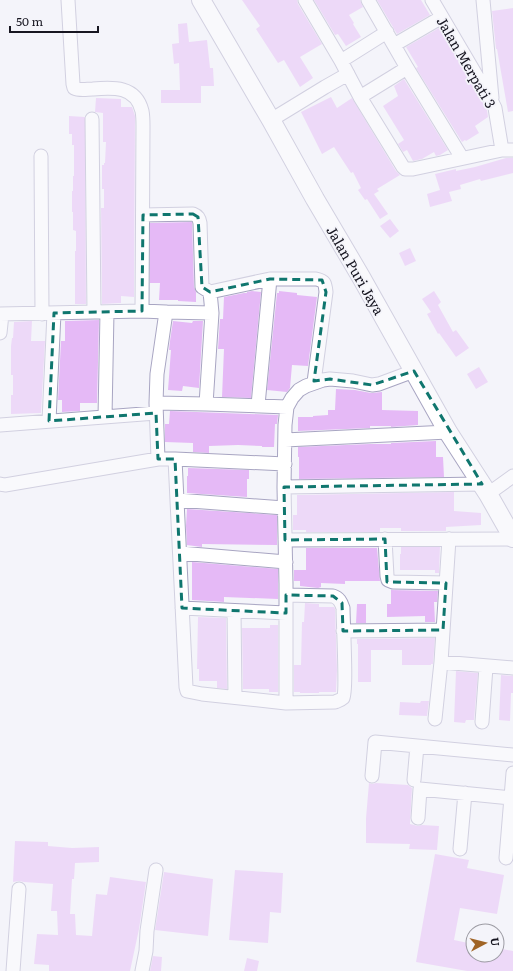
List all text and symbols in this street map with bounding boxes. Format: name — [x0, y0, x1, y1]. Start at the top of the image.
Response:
scale bar — [10, 8, 98, 34]
text: 50 m — [16, 12, 43, 30]
street label: Jalan Merpati 3 — [433, 12, 501, 112]
street label: Jalan Puri Jaya — [322, 222, 390, 319]
north arrow — [465, 923, 505, 963]
text: U — [487, 936, 504, 947]

